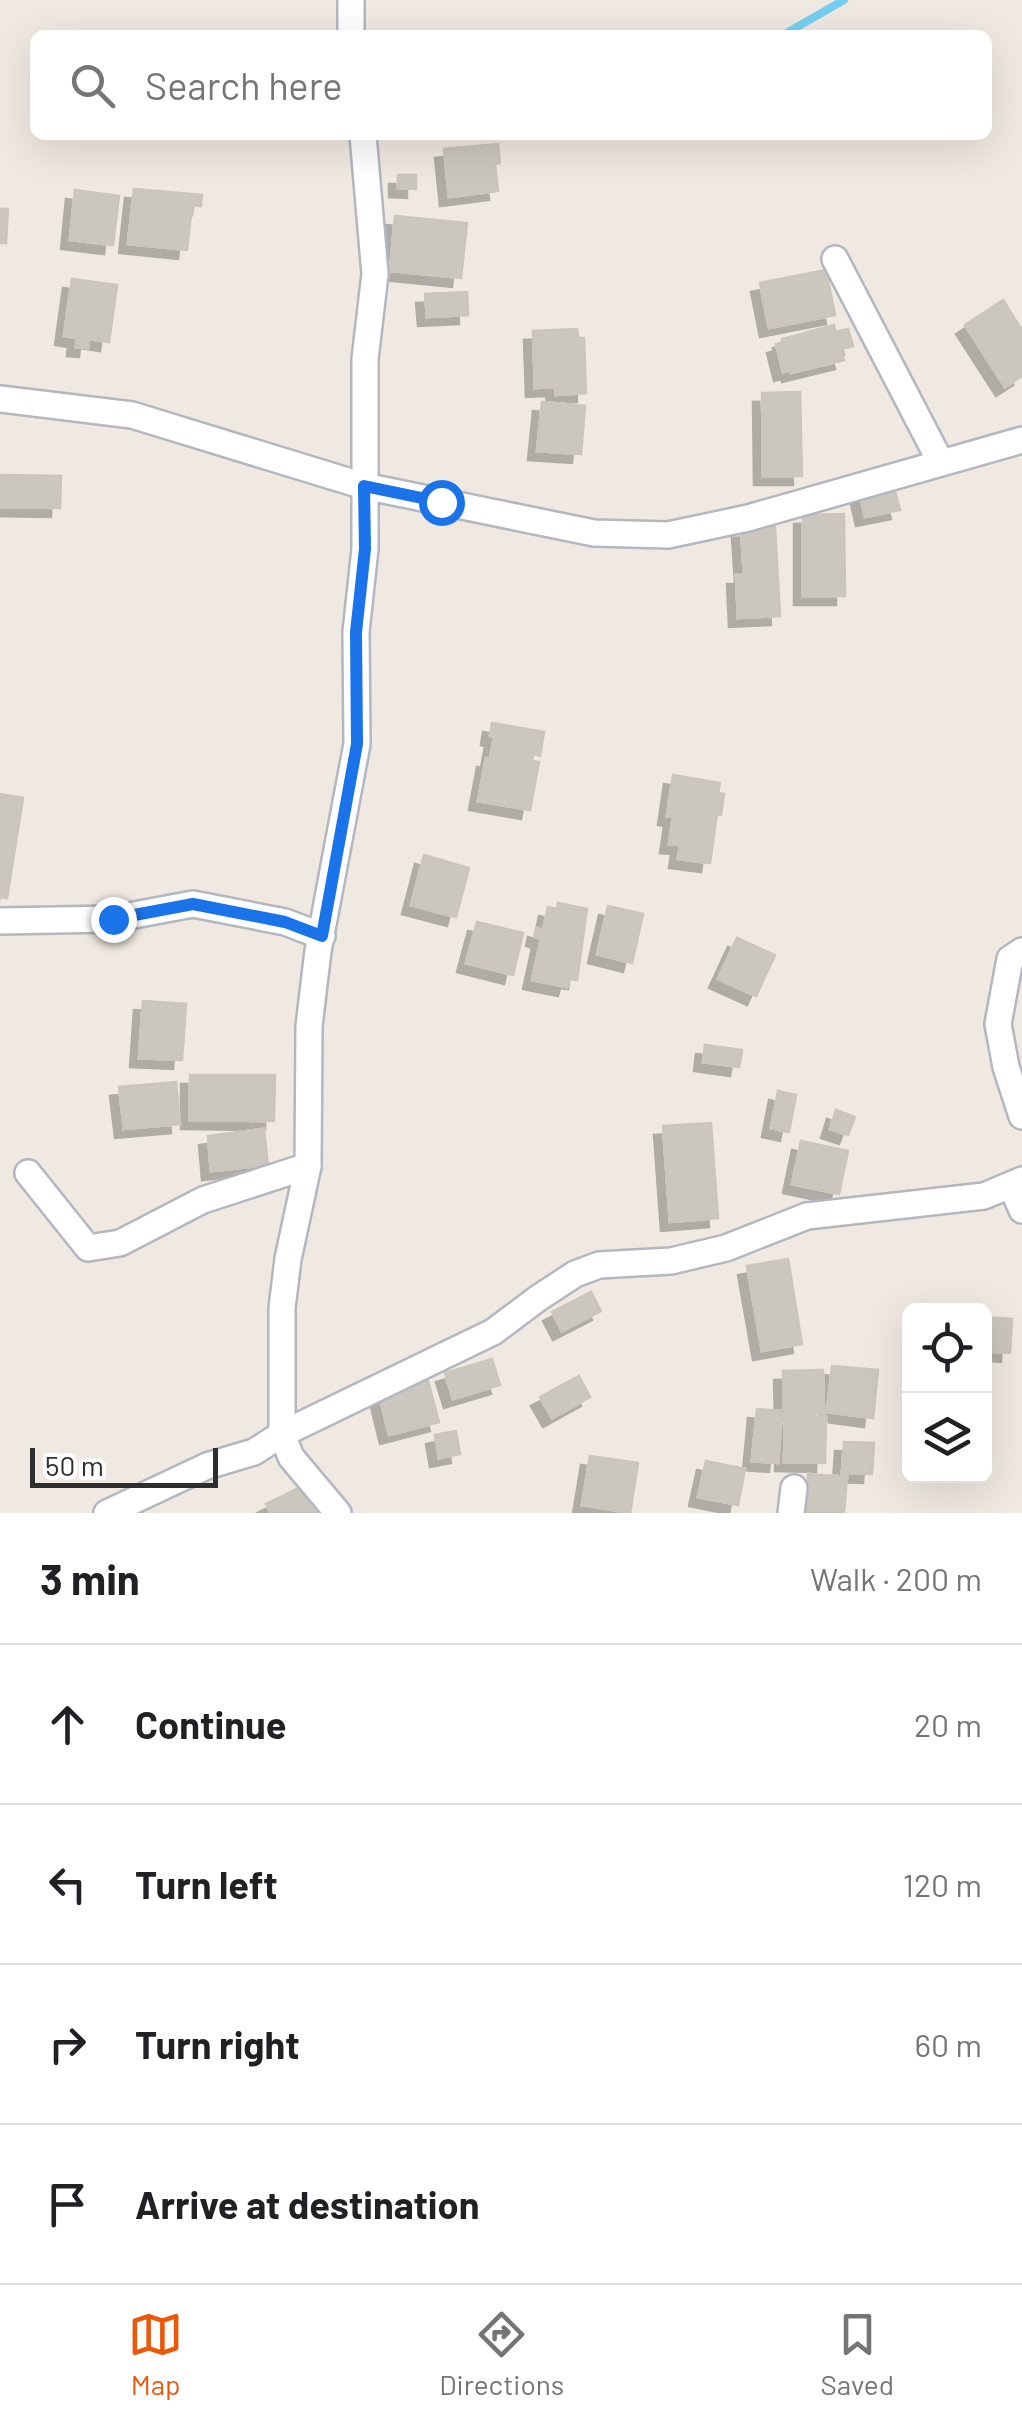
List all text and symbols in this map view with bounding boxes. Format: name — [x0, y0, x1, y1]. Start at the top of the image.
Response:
search box — [30, 30, 992, 140]
icon: search — [65, 58, 120, 113]
text: Search here — [145, 62, 343, 108]
route start — [419, 480, 465, 526]
route end — [91, 897, 137, 943]
map controls — [902, 1303, 992, 1483]
button: locate — [902, 1303, 992, 1393]
button: layers — [902, 1393, 992, 1483]
scale bar — [30, 1443, 218, 1488]
text: 50 m — [45, 1448, 104, 1482]
text: 3 min — [40, 1553, 140, 1603]
text: Walk · 200 m — [810, 1559, 982, 1597]
icon: ahead — [40, 1697, 95, 1752]
text: Continue — [135, 1701, 286, 1747]
text: 20 m — [914, 1705, 982, 1743]
icon: left — [40, 1857, 95, 1912]
text: Turn left — [135, 1861, 278, 1907]
text: 120 m — [903, 1865, 982, 1903]
icon: right — [40, 2017, 95, 2072]
text: Turn right — [135, 2021, 300, 2067]
text: 60 m — [915, 2025, 982, 2063]
icon: arrive — [40, 2177, 95, 2232]
text: Arrive at destination — [135, 2181, 480, 2227]
tab: Map — [128, 2307, 183, 2401]
tab: Directions — [439, 2307, 564, 2401]
tab: Saved — [820, 2307, 894, 2401]

